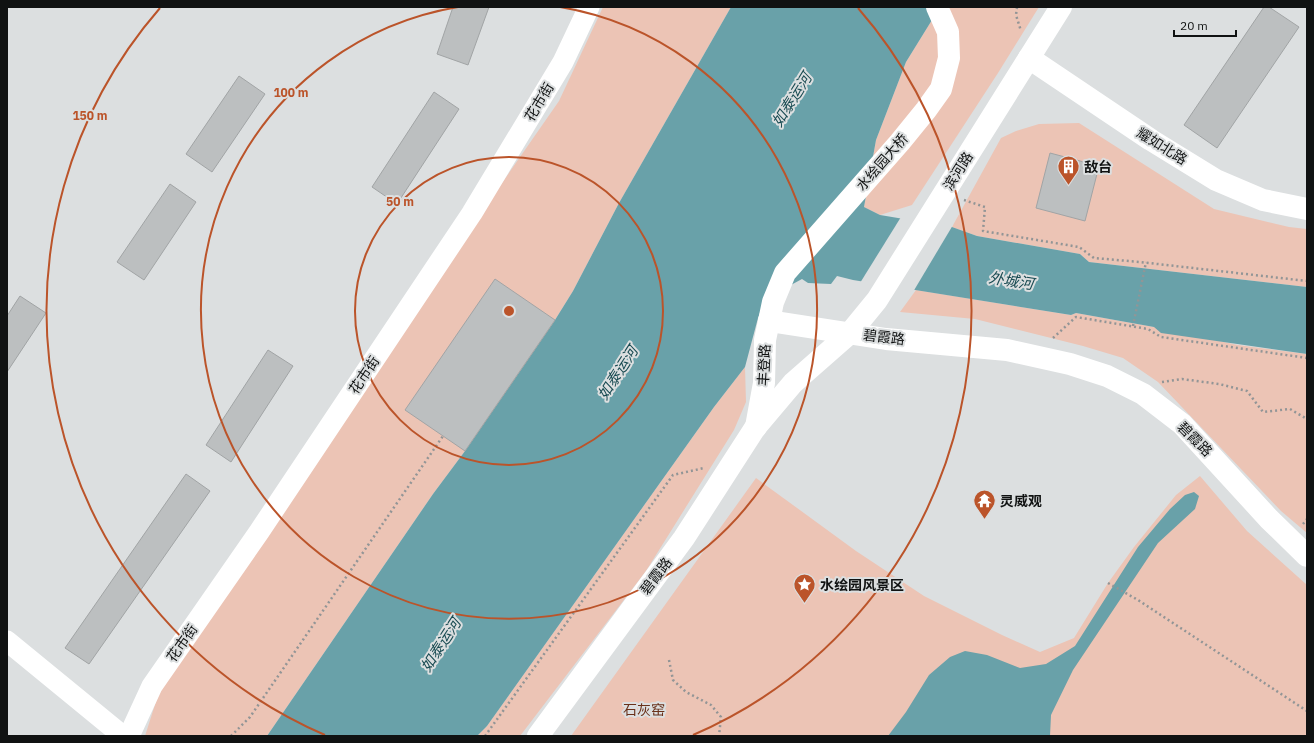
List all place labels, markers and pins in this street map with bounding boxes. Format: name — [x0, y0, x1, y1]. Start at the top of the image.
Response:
building icon: 敌台 — [1055, 154, 1081, 187]
place label: 敌台 — [1084, 158, 1112, 176]
centre of rings — [502, 304, 516, 318]
temple icon: 灵威观 — [972, 488, 998, 521]
place label: 灵威观 — [1000, 492, 1042, 510]
place icon: 水绘园风景区 — [791, 572, 817, 605]
place label: 水绘园风景区 — [820, 576, 904, 594]

